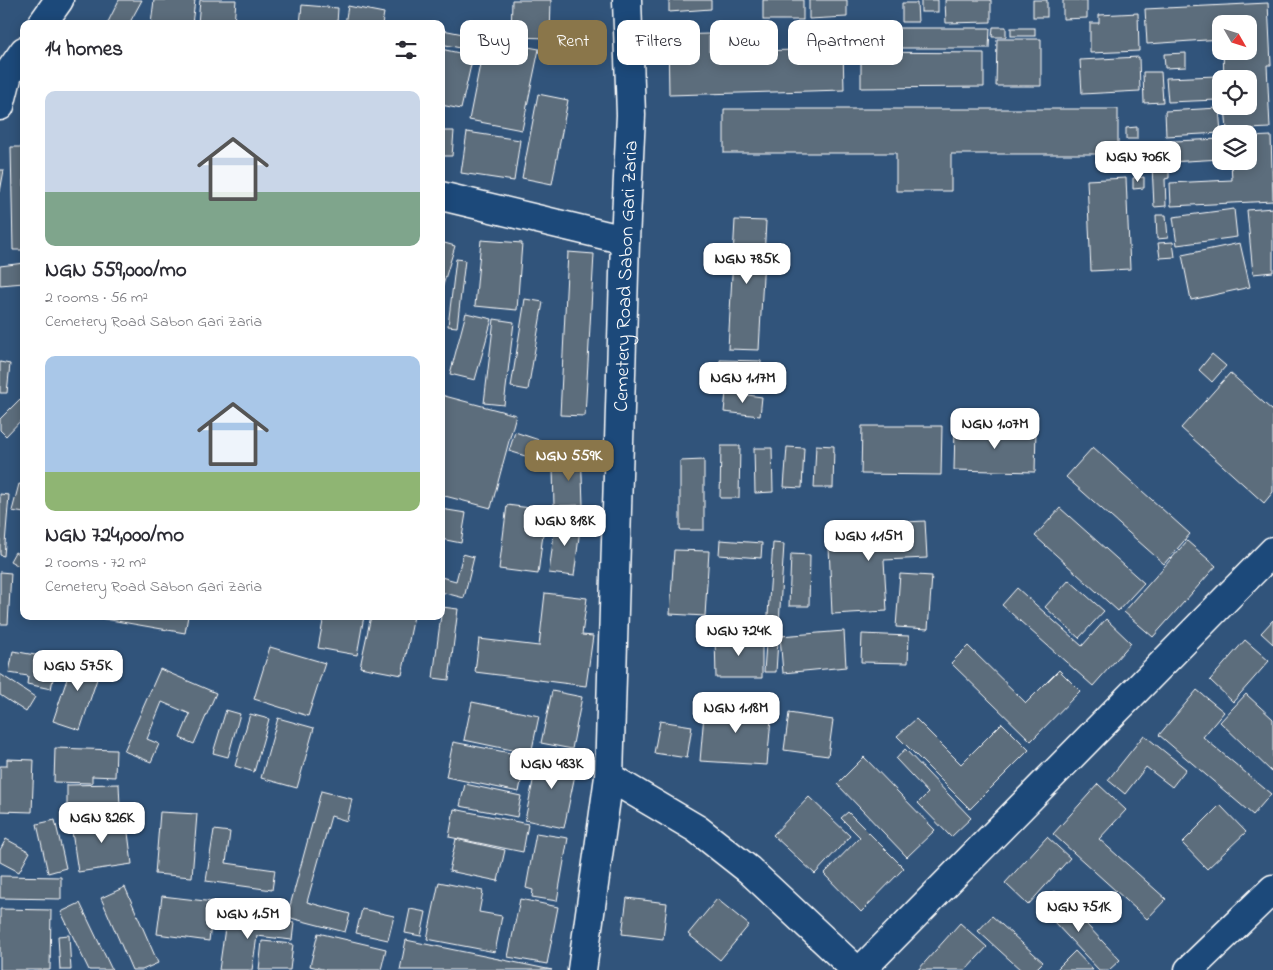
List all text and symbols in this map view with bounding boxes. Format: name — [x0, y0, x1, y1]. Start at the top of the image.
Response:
north arrow — [1212, 15, 1258, 60]
map controls — [1212, 15, 1257, 170]
chip: Buy — [460, 20, 528, 65]
chip: Rent — [538, 20, 607, 65]
chip: Filters — [617, 20, 700, 65]
chip: New — [710, 20, 778, 65]
chip: Apartment — [788, 20, 903, 65]
text: 14 homes — [45, 35, 123, 65]
icon: filters — [392, 36, 420, 64]
button: locate — [1212, 70, 1257, 115]
icon: home — [188, 124, 278, 214]
button: layers — [1212, 125, 1257, 170]
street label: Cemetery Road Sabon Gari Zaria — [608, 140, 647, 412]
pin: NGN 706K — [1086, 140, 1190, 183]
text: NGN 706K — [1106, 145, 1170, 169]
pin: NGN 785K — [695, 242, 799, 285]
text: NGN 785K — [714, 247, 780, 271]
text: NGN 559,000/mo — [45, 256, 187, 286]
text: 2 rooms · 56 m² — [45, 286, 148, 310]
text: Cemetery Road Sabon Gari Zaria — [45, 310, 262, 334]
pin: NGN 1.17M — [686, 362, 800, 404]
text: NGN 1.17M — [710, 366, 776, 390]
icon: home — [188, 389, 278, 479]
pin: NGN 1.07M — [938, 408, 1052, 450]
text: NGN 1.07M — [961, 412, 1029, 436]
pin: NGN 559K — [517, 440, 621, 482]
text: NGN 559K — [536, 444, 602, 468]
pin: NGN 818K — [513, 504, 617, 547]
text: NGN 818K — [535, 509, 595, 533]
pin: NGN 1.15M — [812, 520, 926, 562]
text: NGN 724,000/mo — [45, 521, 184, 551]
text: NGN 1.15M — [835, 524, 903, 548]
text: 2 rooms · 72 m² — [45, 551, 146, 575]
text: Cemetery Road Sabon Gari Zaria — [45, 575, 262, 599]
pin: NGN 724K — [687, 614, 791, 657]
text: NGN 724K — [707, 619, 771, 643]
pin: NGN 575K — [26, 650, 130, 692]
text: NGN 575K — [44, 654, 112, 678]
pin: NGN 1.18M — [679, 692, 793, 734]
text: NGN 1.18M — [704, 696, 768, 720]
pin: NGN 483K — [500, 748, 604, 790]
text: NGN 483K — [521, 752, 583, 776]
pin: NGN 826K — [50, 802, 154, 844]
text: NGN 826K — [70, 806, 134, 830]
pin: NGN 751K — [1027, 890, 1131, 933]
text: NGN 751K — [1047, 895, 1111, 919]
pin: NGN 1.5M — [196, 898, 300, 940]
text: NGN 1.5M — [217, 902, 279, 926]

